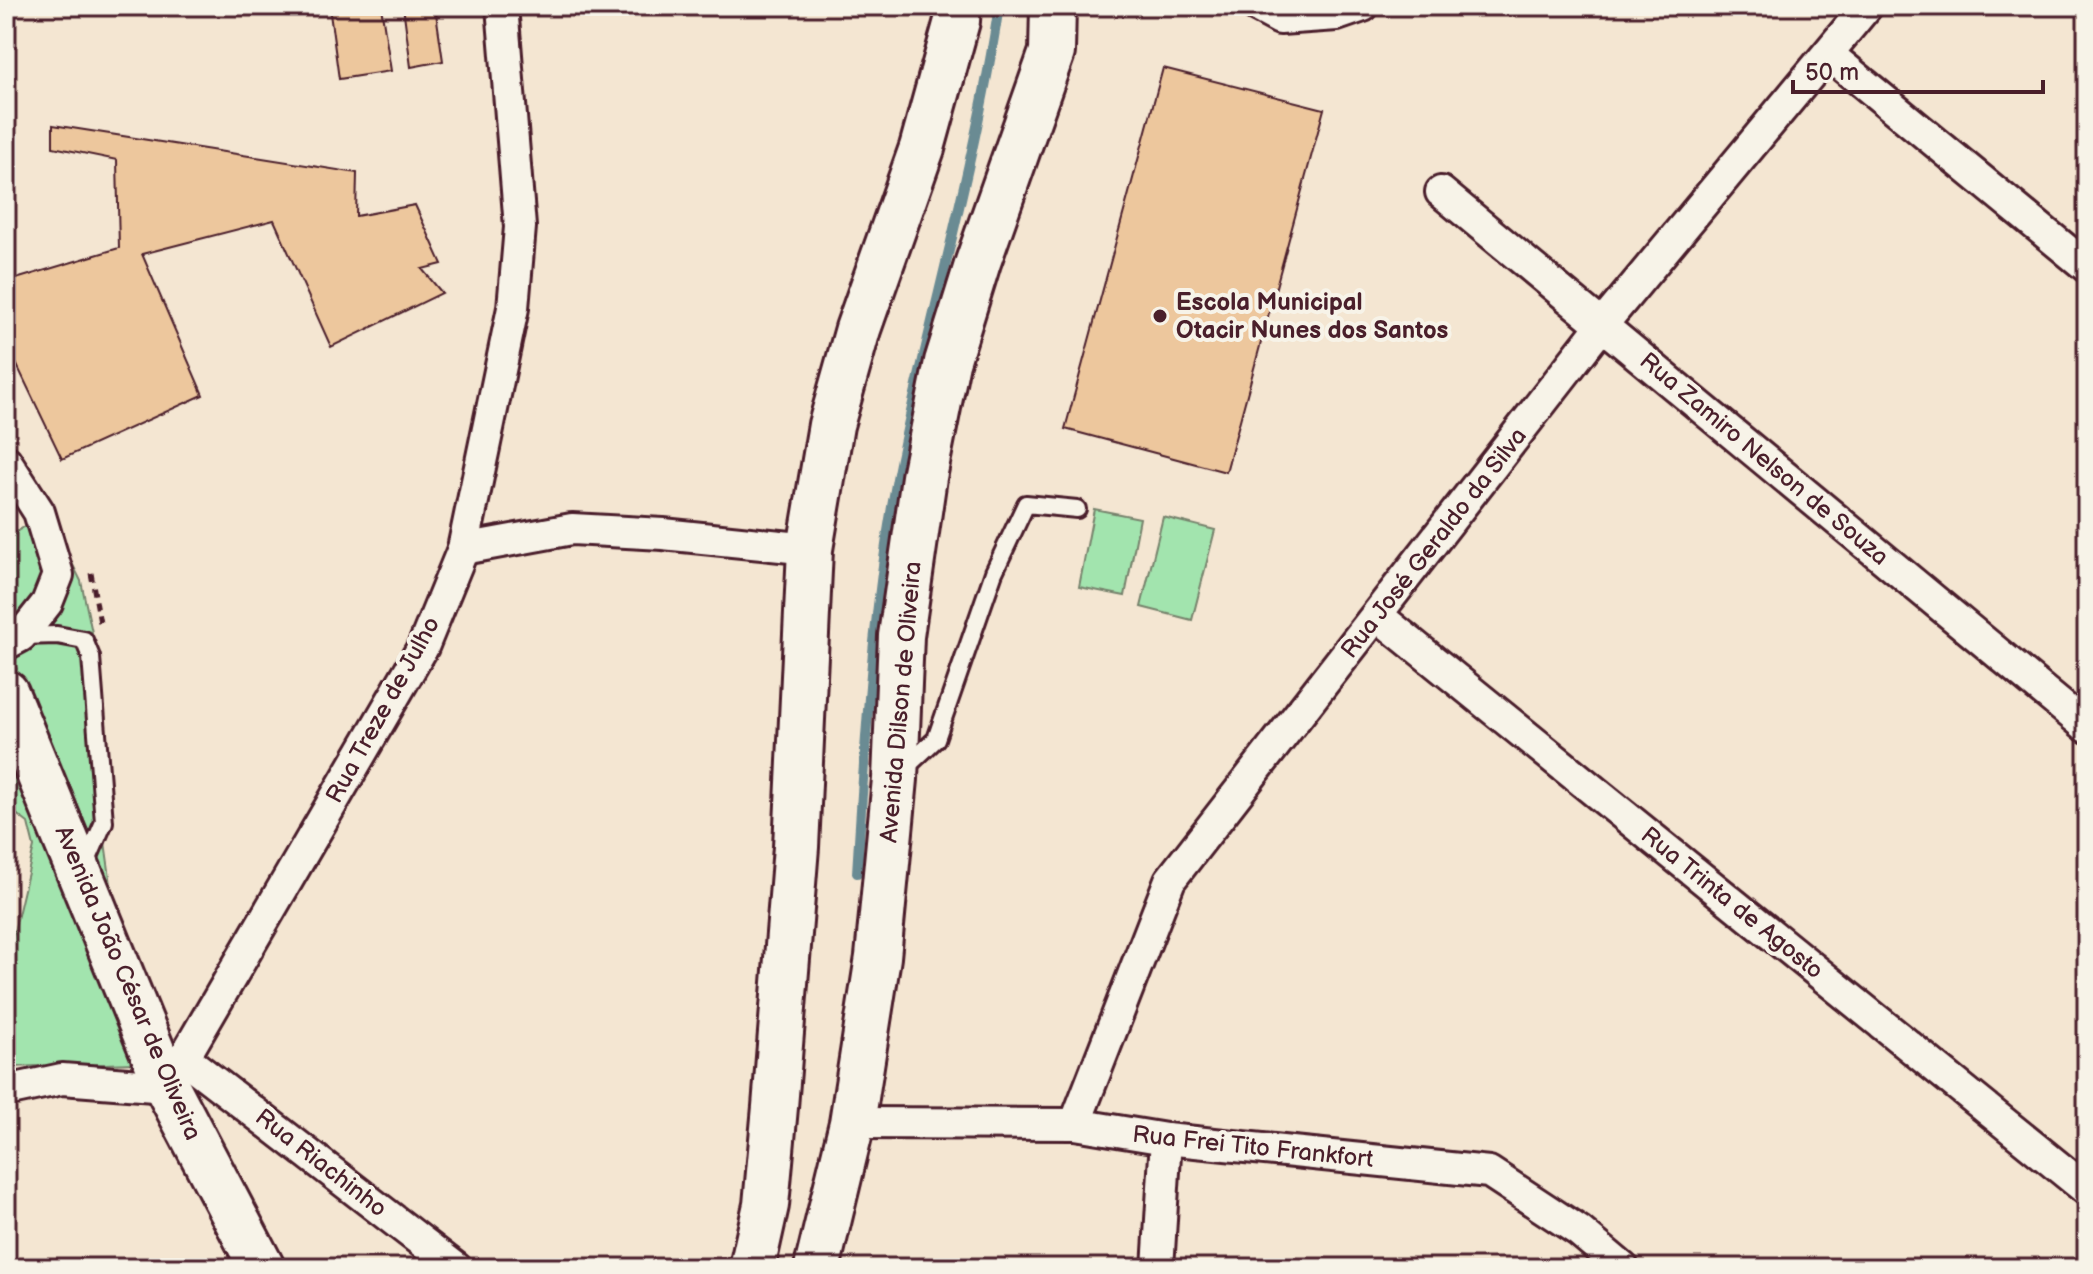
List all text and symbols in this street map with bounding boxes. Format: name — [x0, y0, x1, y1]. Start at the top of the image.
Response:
scale bar — [1793, 44, 2043, 94]
text: 50 m — [1805, 58, 1859, 87]
place label: Escola Municipal Otacir Nunes dos Santos — [1176, 288, 1449, 345]
marker: Escola Municipal Otacir Nunes dos Santos — [1151, 307, 1169, 325]
street label: Rua Zamiro Nelson de Souza — [1634, 346, 1894, 572]
street label: Rua José Geraldo da Silva — [1335, 422, 1533, 664]
street label: Avenida Dilson de Oliveira — [874, 560, 928, 844]
street label: Rua Treze de Julho — [320, 612, 446, 808]
street label: Avenida João César de Oliveira — [48, 821, 208, 1145]
street label: Rua Trinta de Agosto — [1635, 821, 1829, 985]
street label: Rua Riachinho — [249, 1103, 393, 1223]
street label: Rua Frei Tito Frankfort — [1131, 1120, 1376, 1174]

